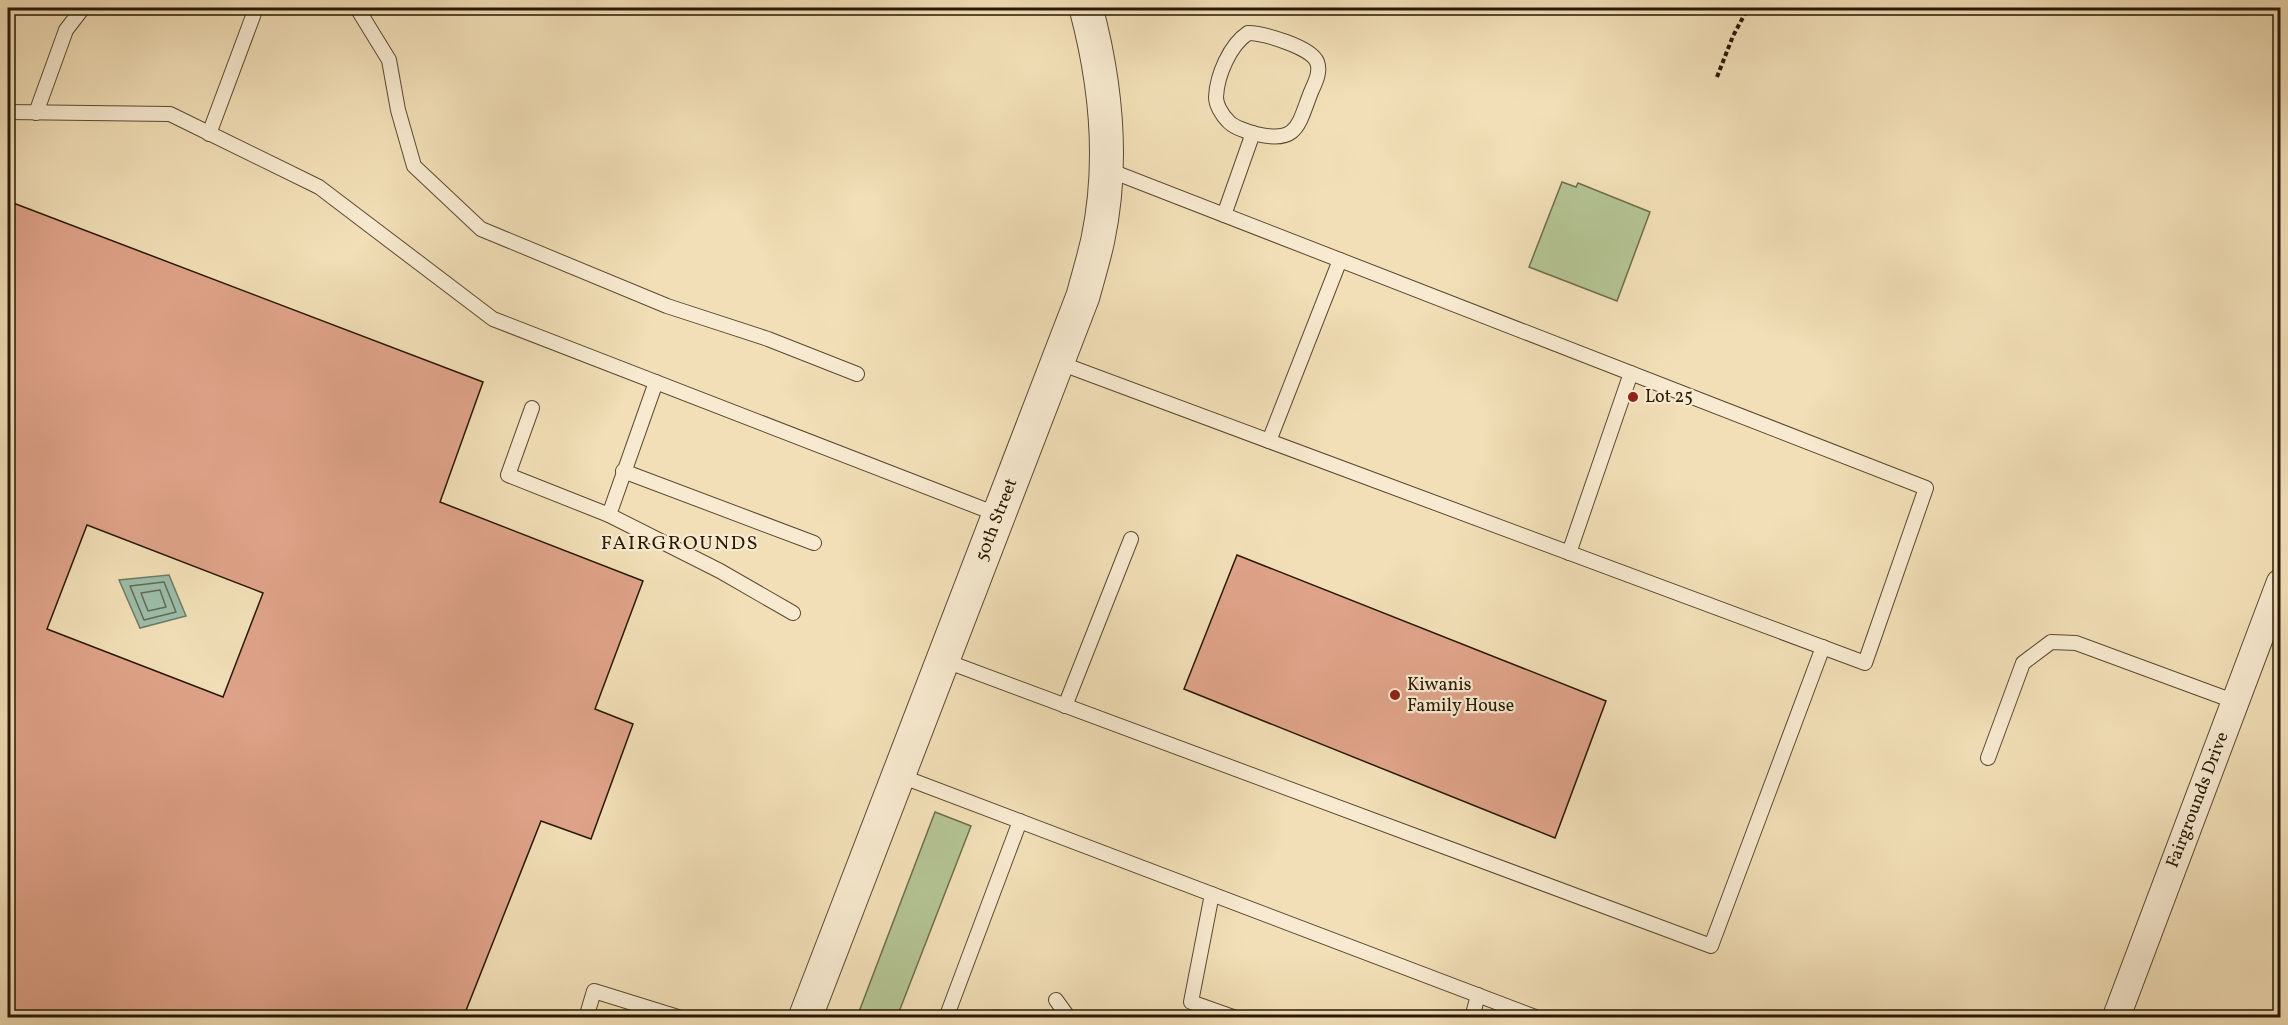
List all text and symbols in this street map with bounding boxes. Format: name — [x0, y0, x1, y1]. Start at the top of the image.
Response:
place label: Lot 25 — [1645, 385, 1693, 410]
marker: Lot 25 — [1626, 390, 1640, 404]
street label: 50th Street — [970, 475, 1024, 565]
district label: FAIRGROUNDS — [601, 530, 759, 558]
place label: Kiwanis Family House — [1407, 673, 1514, 719]
marker: Kiwanis Family House — [1388, 688, 1402, 702]
street label: Fairgrounds Drive — [2161, 728, 2235, 872]

